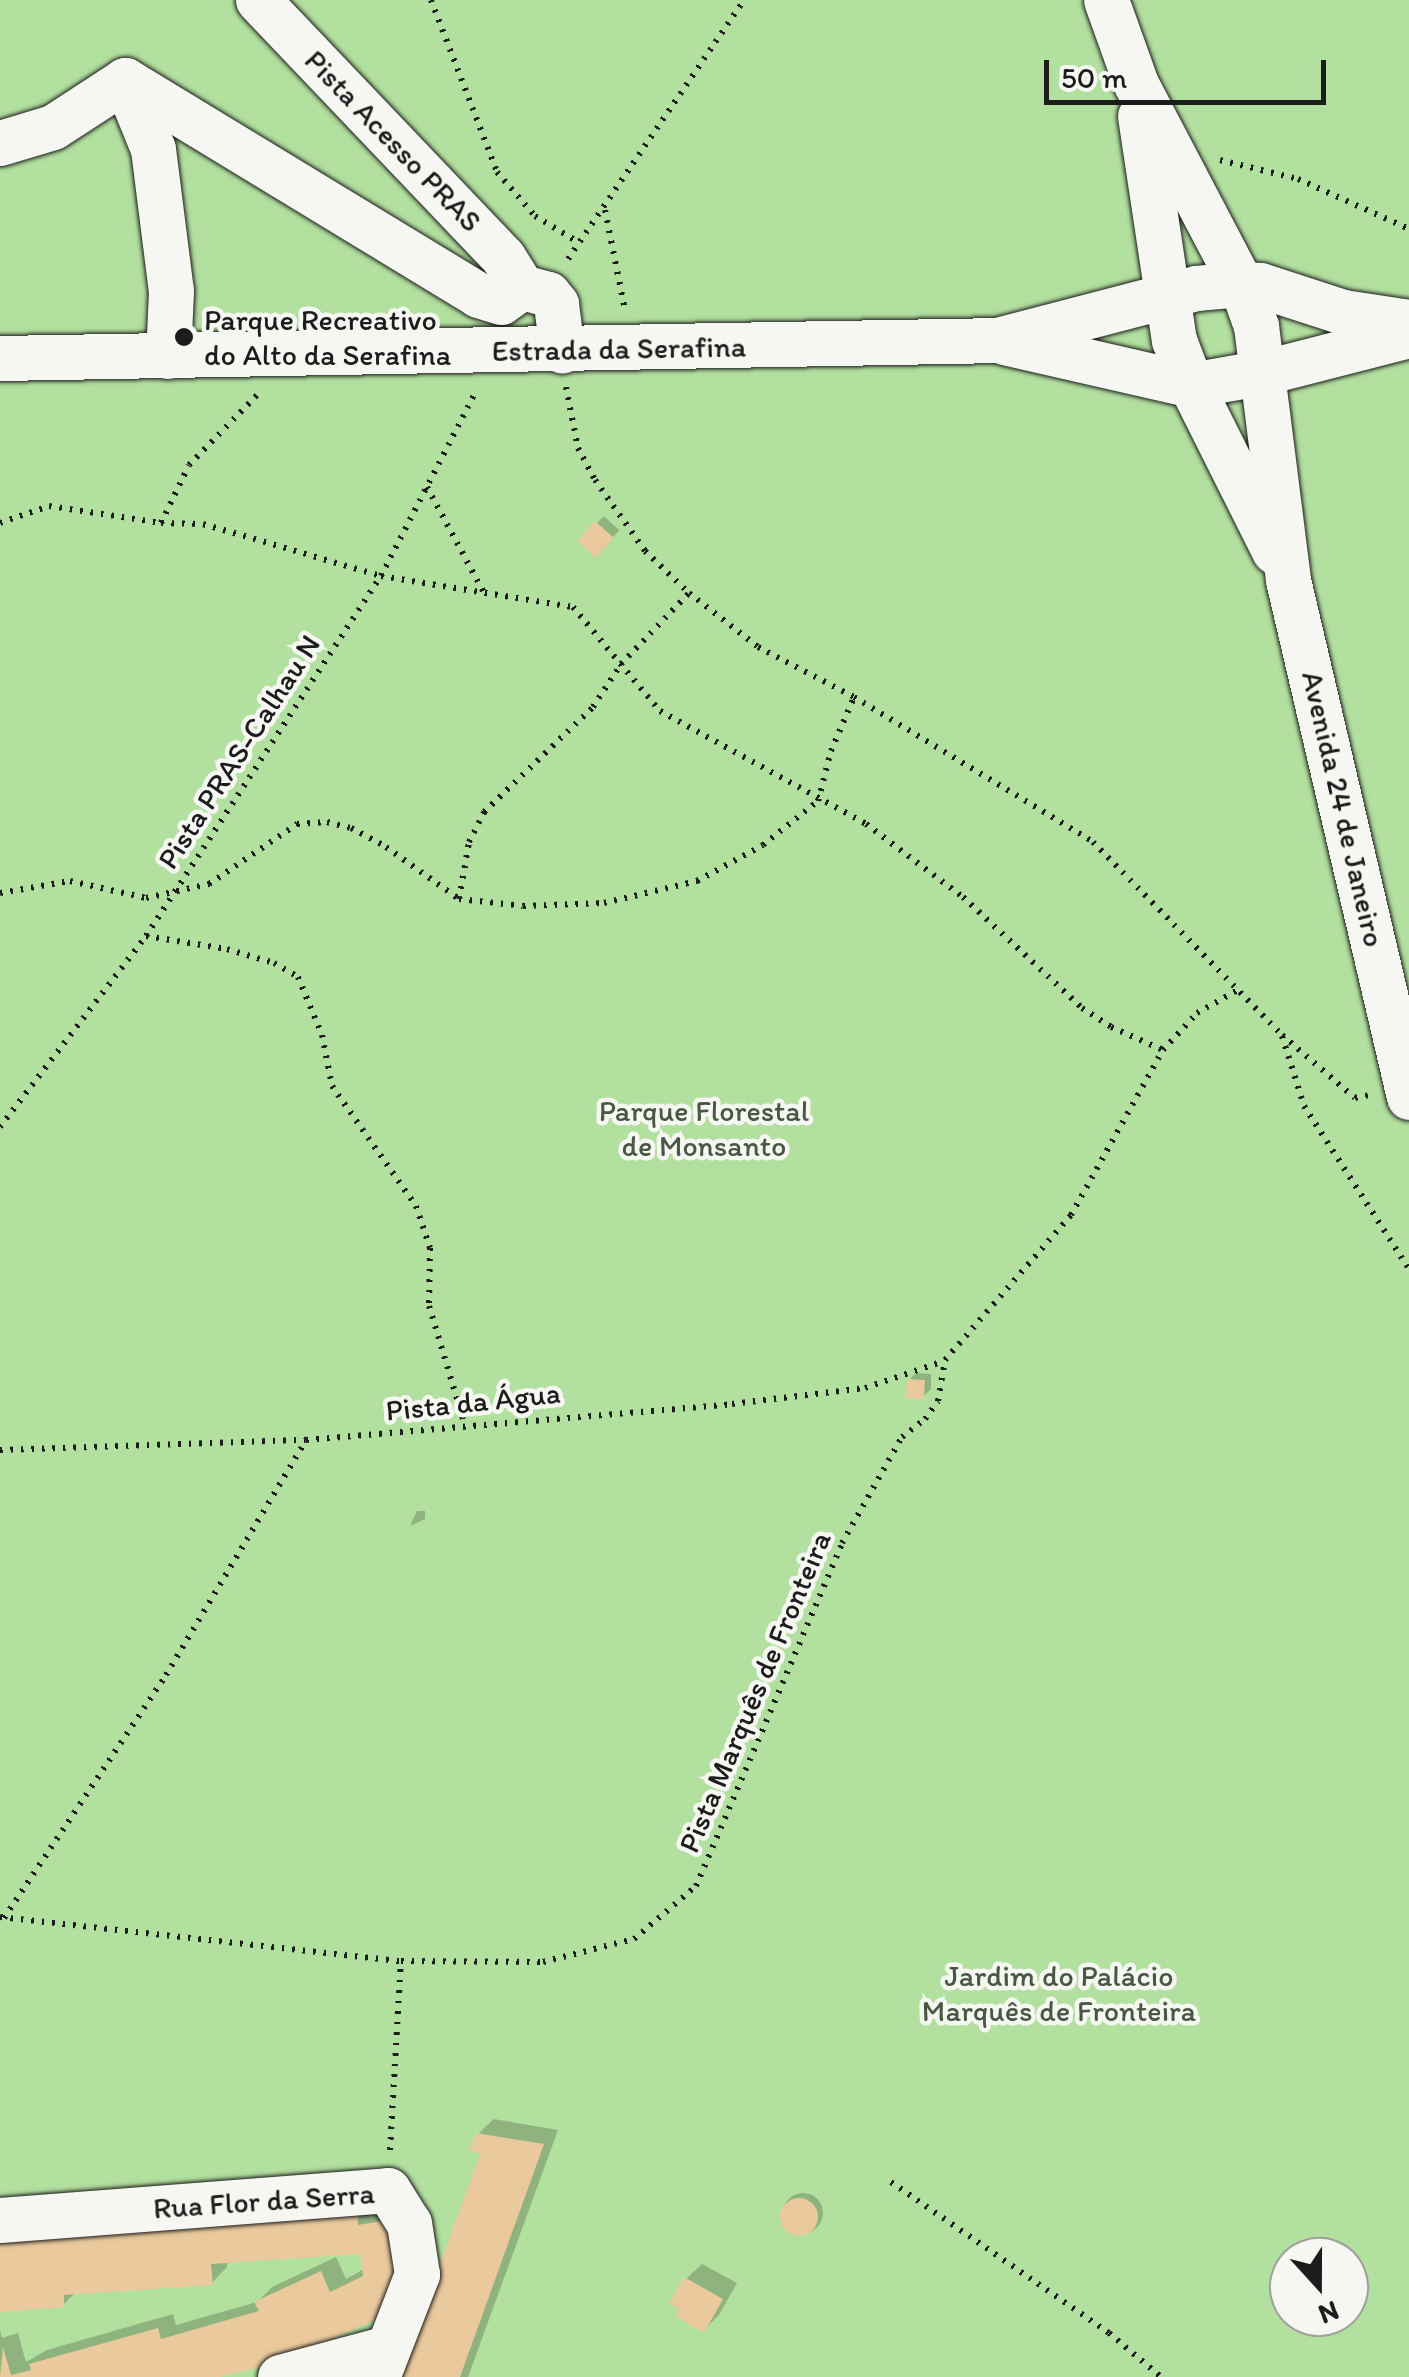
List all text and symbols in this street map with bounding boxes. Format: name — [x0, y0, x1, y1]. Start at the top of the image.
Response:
scale bar — [1049, 40, 1332, 102]
street label: Pista Acesso PRAS — [297, 42, 489, 240]
text: 50 m — [1061, 59, 1127, 96]
place label: Parque Recreativo do Alto da Serafina — [204, 302, 451, 372]
marker: Parque Recreativo do Alto da Serafina — [173, 326, 195, 348]
street label: Estrada da Serafina — [492, 329, 746, 369]
street label: Pista PRAS-Calhau N — [150, 628, 328, 876]
street label: Avenida 24 de Janeiro — [1294, 667, 1392, 951]
park label: Parque Florestal de Monsanto — [599, 1093, 809, 1164]
street label: Pista da Água — [384, 1375, 562, 1429]
street label: Pista Marquês de Fronteira — [671, 1526, 839, 1858]
park label: Jardim do Palácio Marquês de Fronteira — [922, 1958, 1196, 2028]
street label: Rua Flor da Serra — [152, 2175, 376, 2227]
north arrow — [1269, 2237, 1369, 2337]
text: N — [1314, 2294, 1344, 2332]

